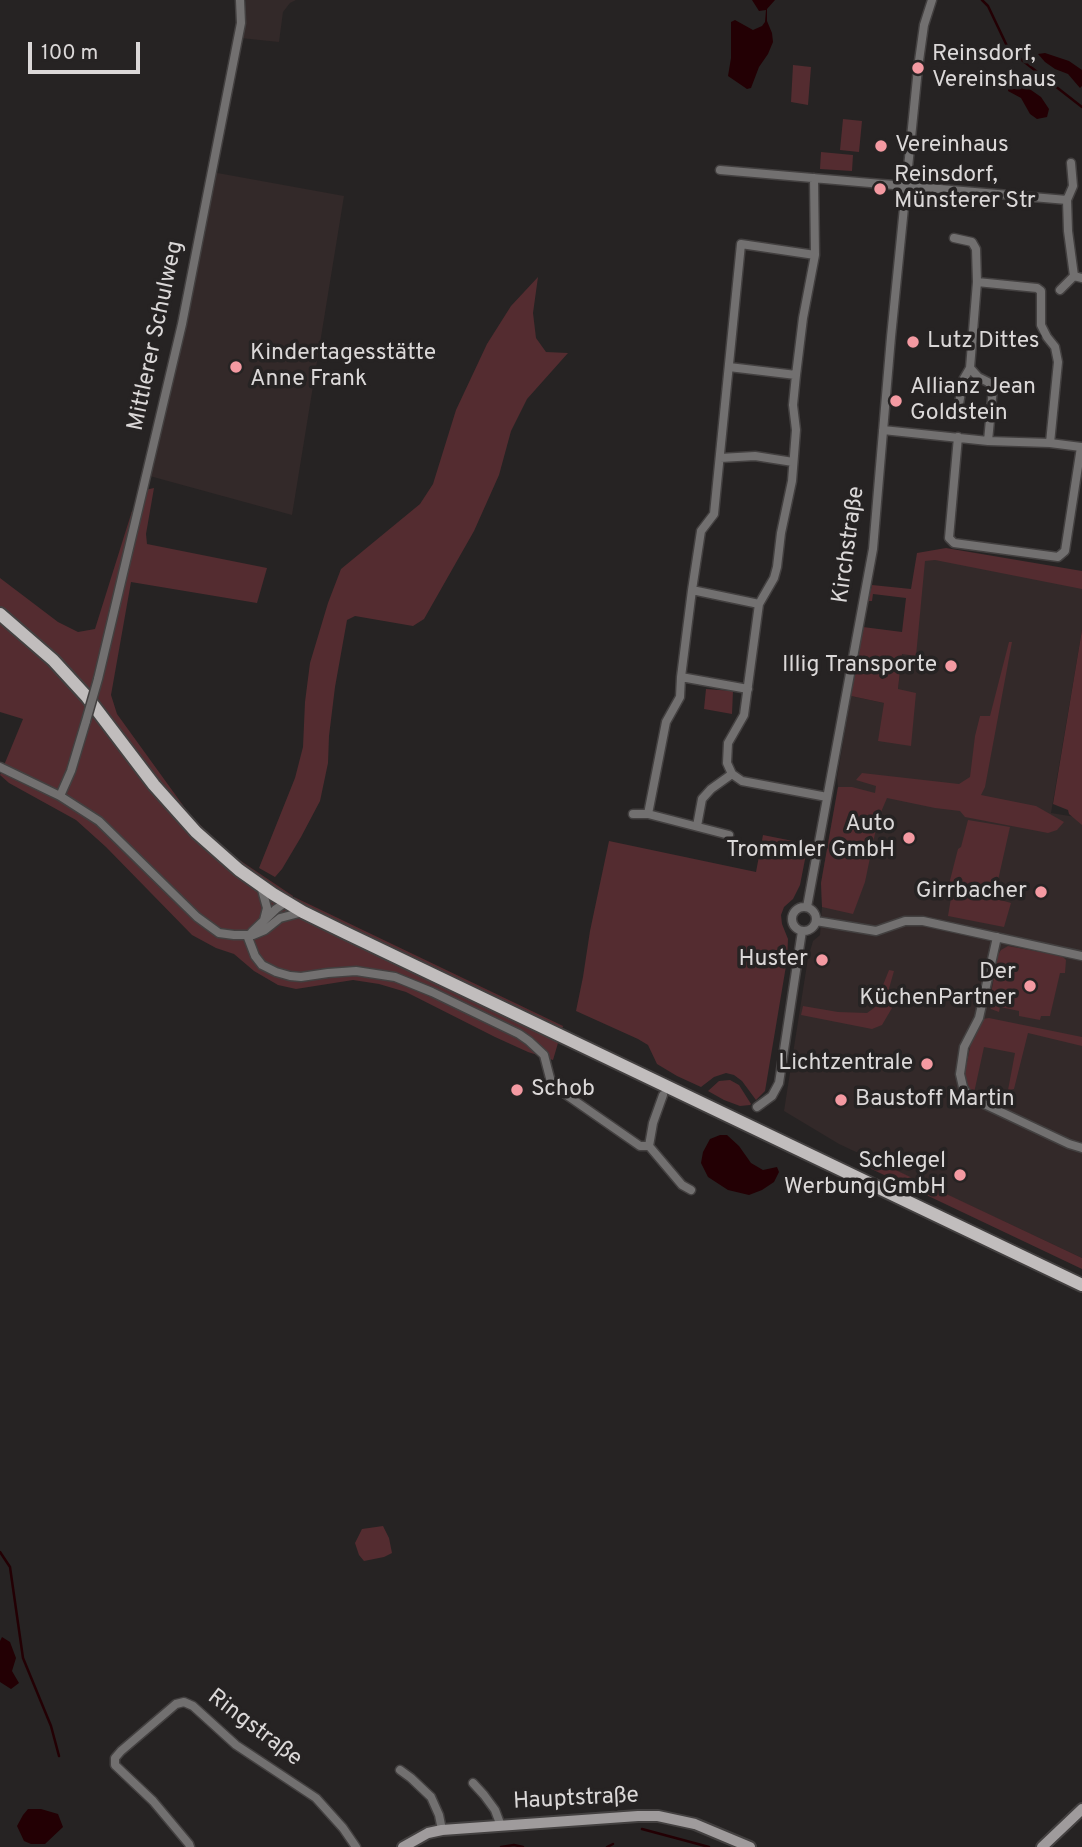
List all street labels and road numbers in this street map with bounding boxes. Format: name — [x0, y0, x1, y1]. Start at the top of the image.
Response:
street label: Mittlerer Schulweg — [123, 238, 191, 434]
street label: Kirchstraße — [828, 485, 872, 605]
street label: Ringstraße — [201, 1684, 307, 1774]
street label: Hauptstraße — [512, 1783, 640, 1817]

